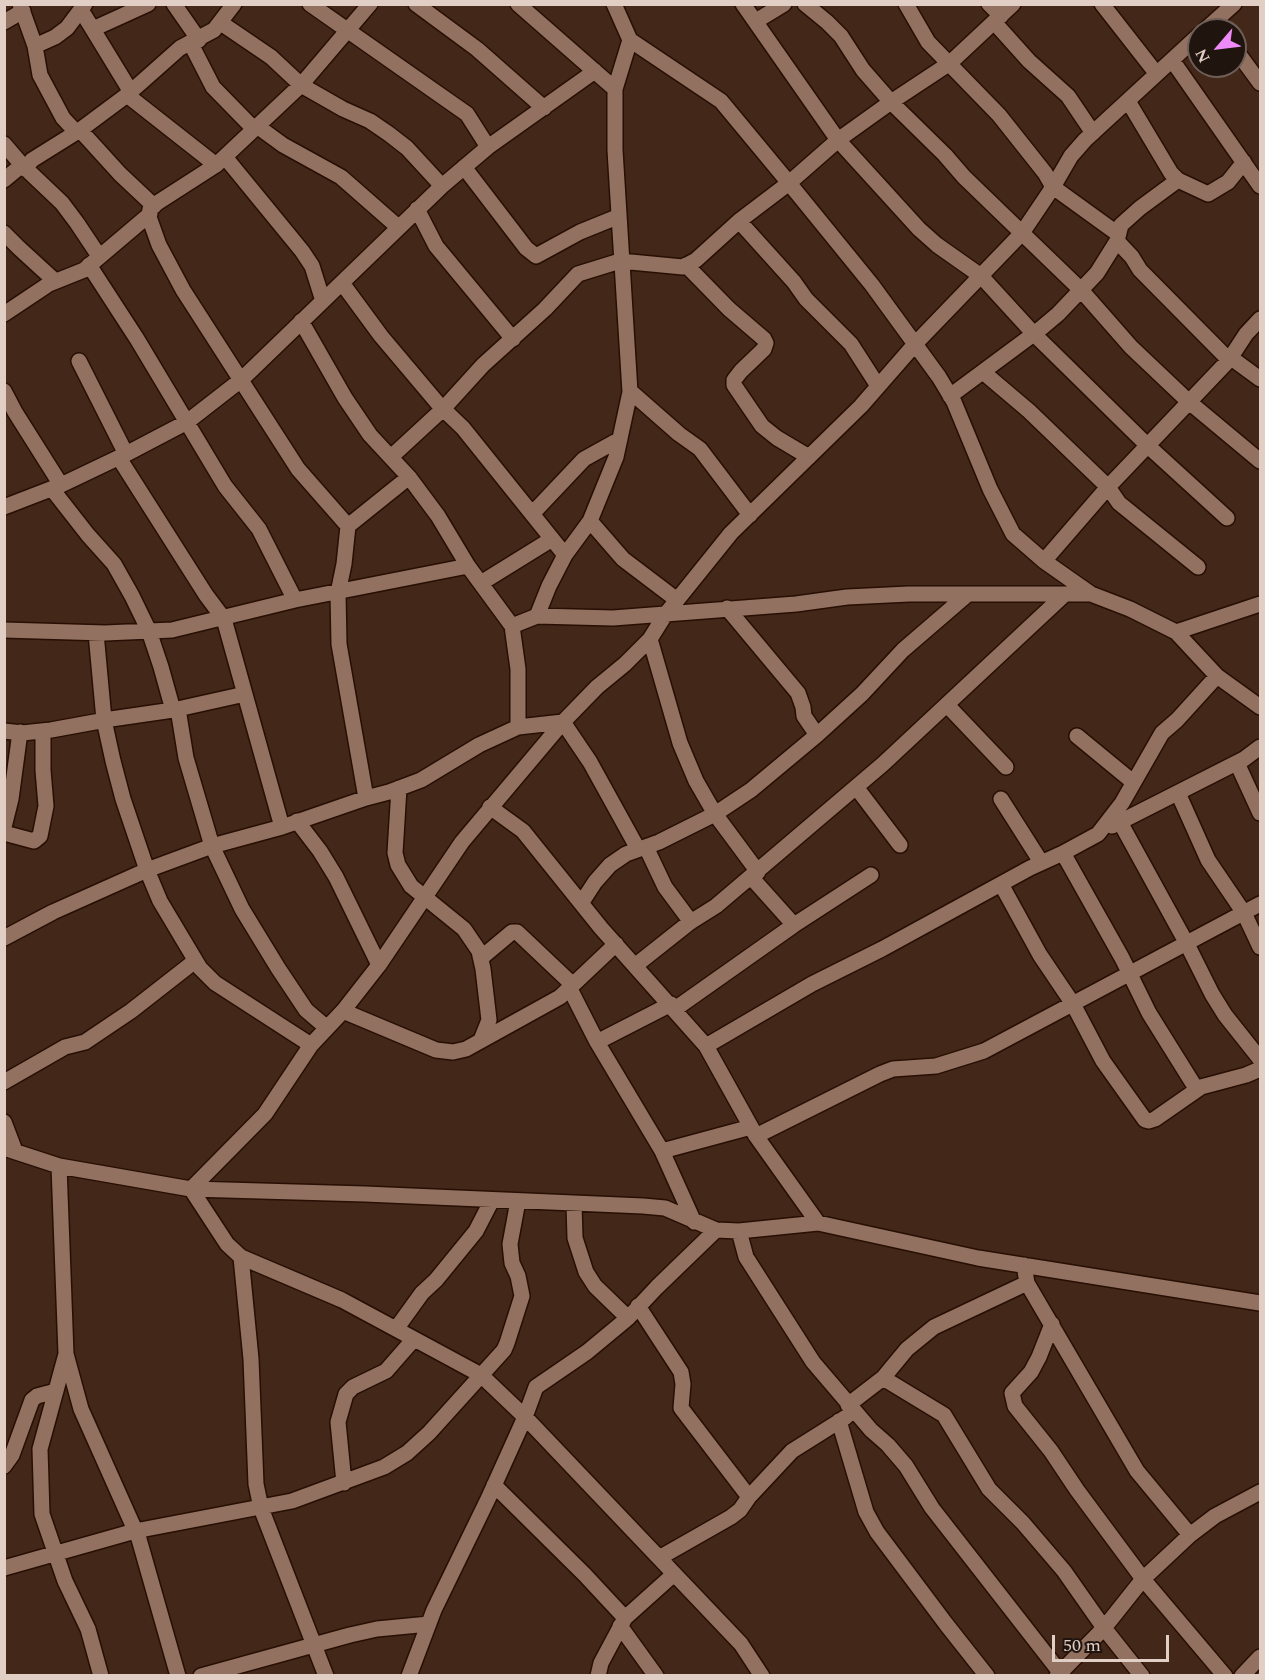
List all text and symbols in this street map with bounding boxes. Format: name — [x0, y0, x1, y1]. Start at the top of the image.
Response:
north arrow — [1187, 18, 1247, 78]
text: N — [1189, 44, 1217, 67]
scale bar — [1055, 1623, 1172, 1661]
text: 50 m — [1063, 1632, 1101, 1659]

